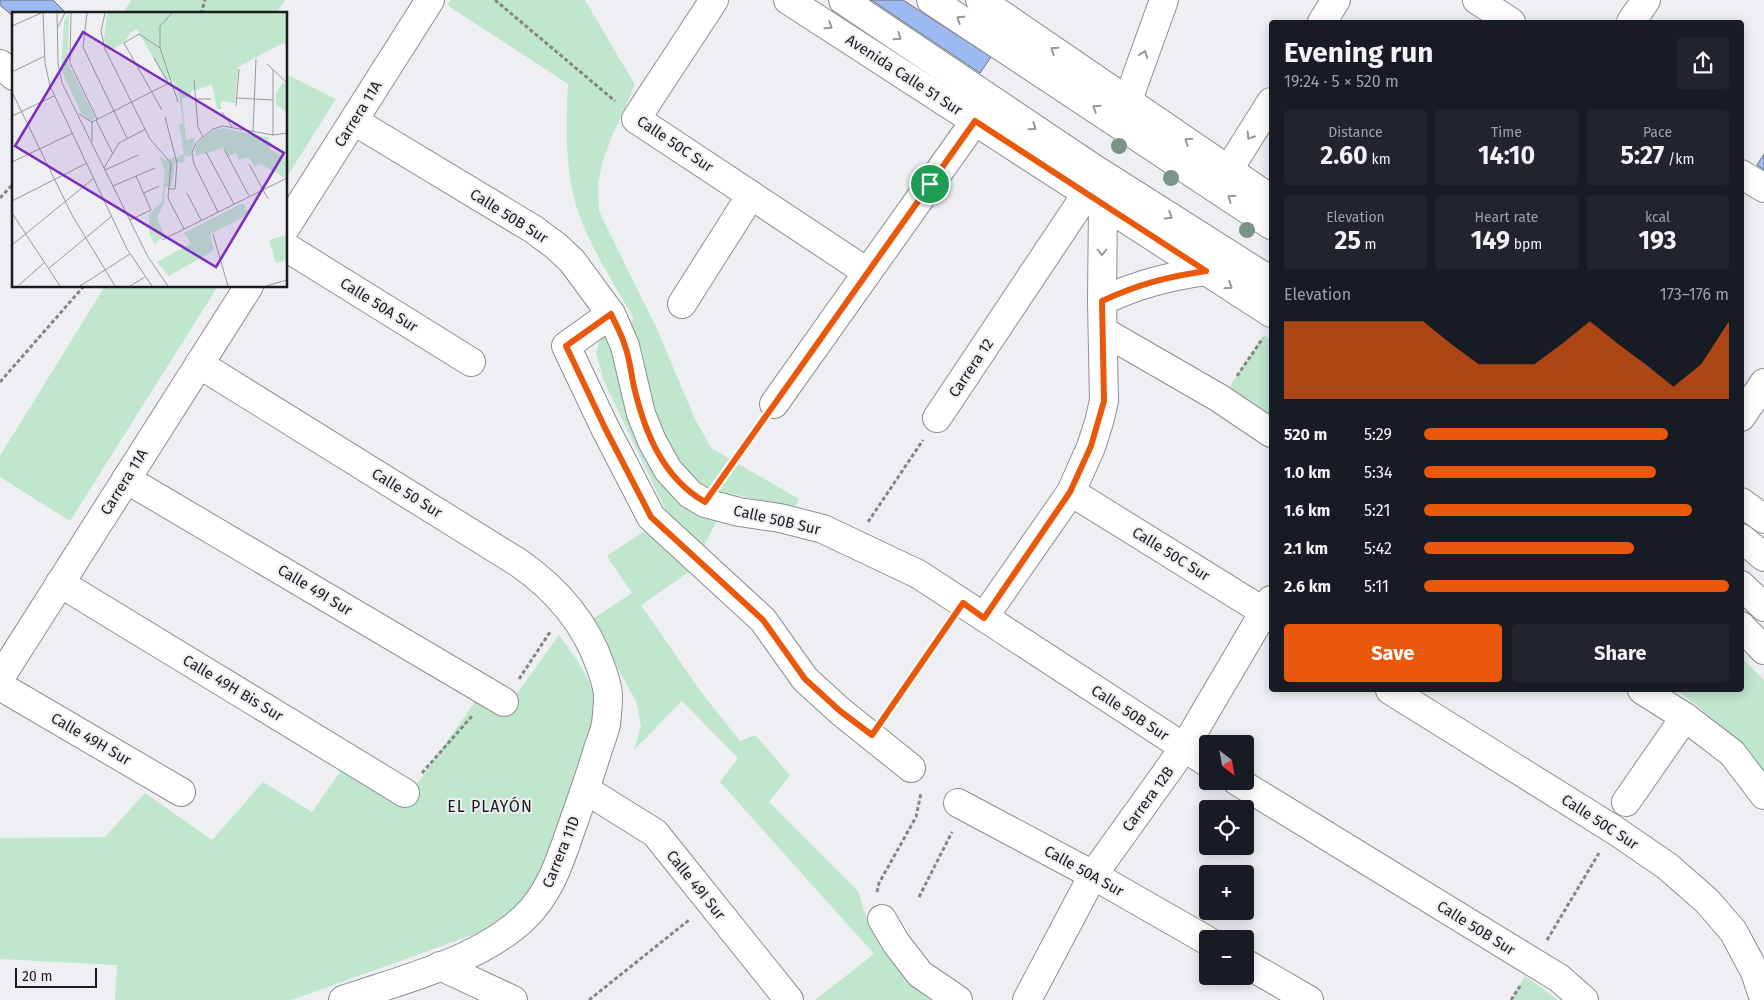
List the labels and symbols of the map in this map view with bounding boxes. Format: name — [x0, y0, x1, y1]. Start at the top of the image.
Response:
inset map — [12, 12, 288, 288]
one-way arrow — [956, 16, 965, 25]
one-way arrow — [823, 20, 832, 30]
street label: Avenida Calle 51 Sur — [842, 31, 966, 119]
one-way arrow — [893, 31, 902, 40]
one-way arrow — [1050, 47, 1059, 56]
one-way arrow — [1138, 50, 1148, 59]
street label: Carrera 11A — [331, 77, 386, 150]
one-way arrow — [1092, 105, 1101, 114]
street label: Calle 50C Sur — [633, 112, 717, 176]
one-way arrow — [1027, 121, 1037, 130]
one-way arrow — [1247, 130, 1256, 139]
one-way arrow — [1184, 138, 1194, 147]
pin — [909, 163, 951, 205]
street label: Calle 50B Sur — [467, 185, 552, 247]
one-way arrow — [1227, 195, 1236, 204]
one-way arrow — [1164, 210, 1173, 220]
one-way arrow — [1097, 249, 1107, 257]
street label: Calle 50A Sur — [337, 274, 421, 336]
one-way arrow — [1224, 280, 1233, 289]
street label: Carrera 12 — [945, 335, 997, 401]
street label: Carrera 11A — [97, 445, 152, 518]
street label: Calle 50 Sur — [368, 464, 446, 522]
street label: Calle 50B Sur — [732, 501, 822, 539]
street label: Calle 50C Sur — [1129, 523, 1213, 585]
street label: Calle 49I Sur — [274, 561, 356, 619]
street label: Calle 49H Bis Sur — [180, 651, 287, 725]
street label: Calle 50B Sur — [1088, 681, 1172, 745]
street label: Calle 49H Sur — [48, 709, 134, 769]
north arrow — [1199, 735, 1254, 790]
street label: Carrera 12B — [1118, 763, 1178, 835]
street label: Calle 50C Sur — [1558, 790, 1642, 854]
district label: EL PLAYÓN — [447, 796, 533, 816]
street label: Carrera 11D — [539, 814, 583, 890]
street label: Calle 50A Sur — [1041, 842, 1127, 900]
street label: Calle 49I Sur — [663, 847, 729, 923]
street label: Calle 50B Sur — [1434, 897, 1519, 959]
scale bar — [15, 965, 98, 988]

